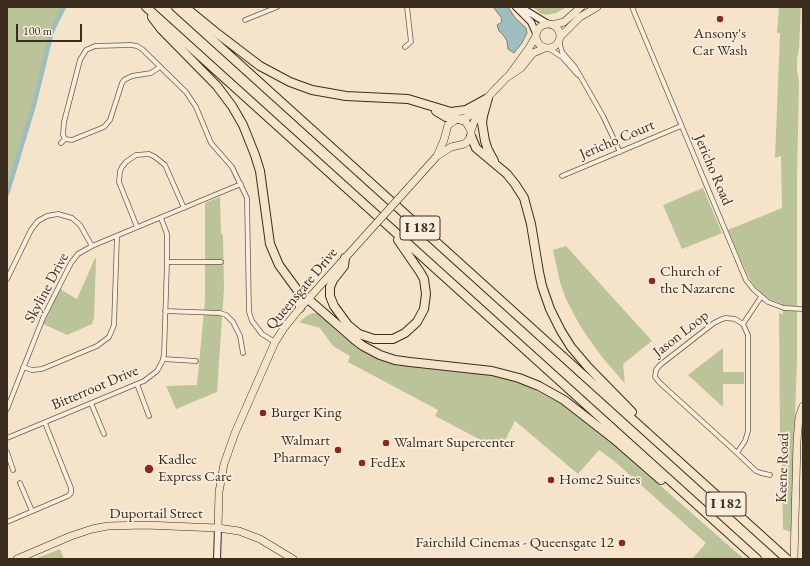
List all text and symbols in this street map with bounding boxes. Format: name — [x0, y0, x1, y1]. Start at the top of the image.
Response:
marker: Ansony's Car Wash — [715, 14, 725, 24]
scale bar — [18, 16, 84, 42]
text: 100 m — [23, 23, 52, 39]
place label: Ansony's Car Wash — [692, 25, 748, 60]
street label: Jericho Court — [577, 116, 657, 164]
street label: Jericho Road — [690, 132, 736, 208]
road number: I 182 — [400, 216, 440, 240]
street label: Queensgate Drive — [262, 244, 342, 334]
street label: Skyline Drive — [21, 250, 73, 326]
place label: Church of the Nazarene — [660, 263, 735, 298]
marker: Church of the Nazarene — [647, 276, 657, 286]
street label: Jason Loop — [650, 307, 712, 361]
street label: Bitterroot Drive — [49, 362, 141, 414]
place label: Burger King — [271, 404, 341, 422]
marker: Burger King — [258, 408, 268, 418]
place label: Walmart Pharmacy — [273, 432, 330, 467]
street label: Keene Road — [773, 433, 793, 503]
place label: Walmart Supercenter — [394, 434, 515, 452]
marker: Walmart Supercenter — [381, 438, 391, 448]
marker: Walmart Pharmacy — [333, 445, 343, 455]
place label: Kadlec Express Care — [158, 451, 232, 486]
place label: FedEx — [370, 454, 405, 472]
marker: FedEx — [357, 458, 367, 468]
marker: Kadlec Express Care — [143, 463, 155, 475]
place label: Home2 Suites — [559, 471, 640, 489]
marker: Home2 Suites — [546, 475, 556, 485]
road number: I 182 — [706, 492, 746, 516]
street label: Duportail Street — [109, 505, 203, 523]
place label: Fairchild Cinemas - Queensgate 12 — [416, 534, 614, 552]
marker: Fairchild Cinemas - Queensgate 12 — [617, 538, 627, 548]

